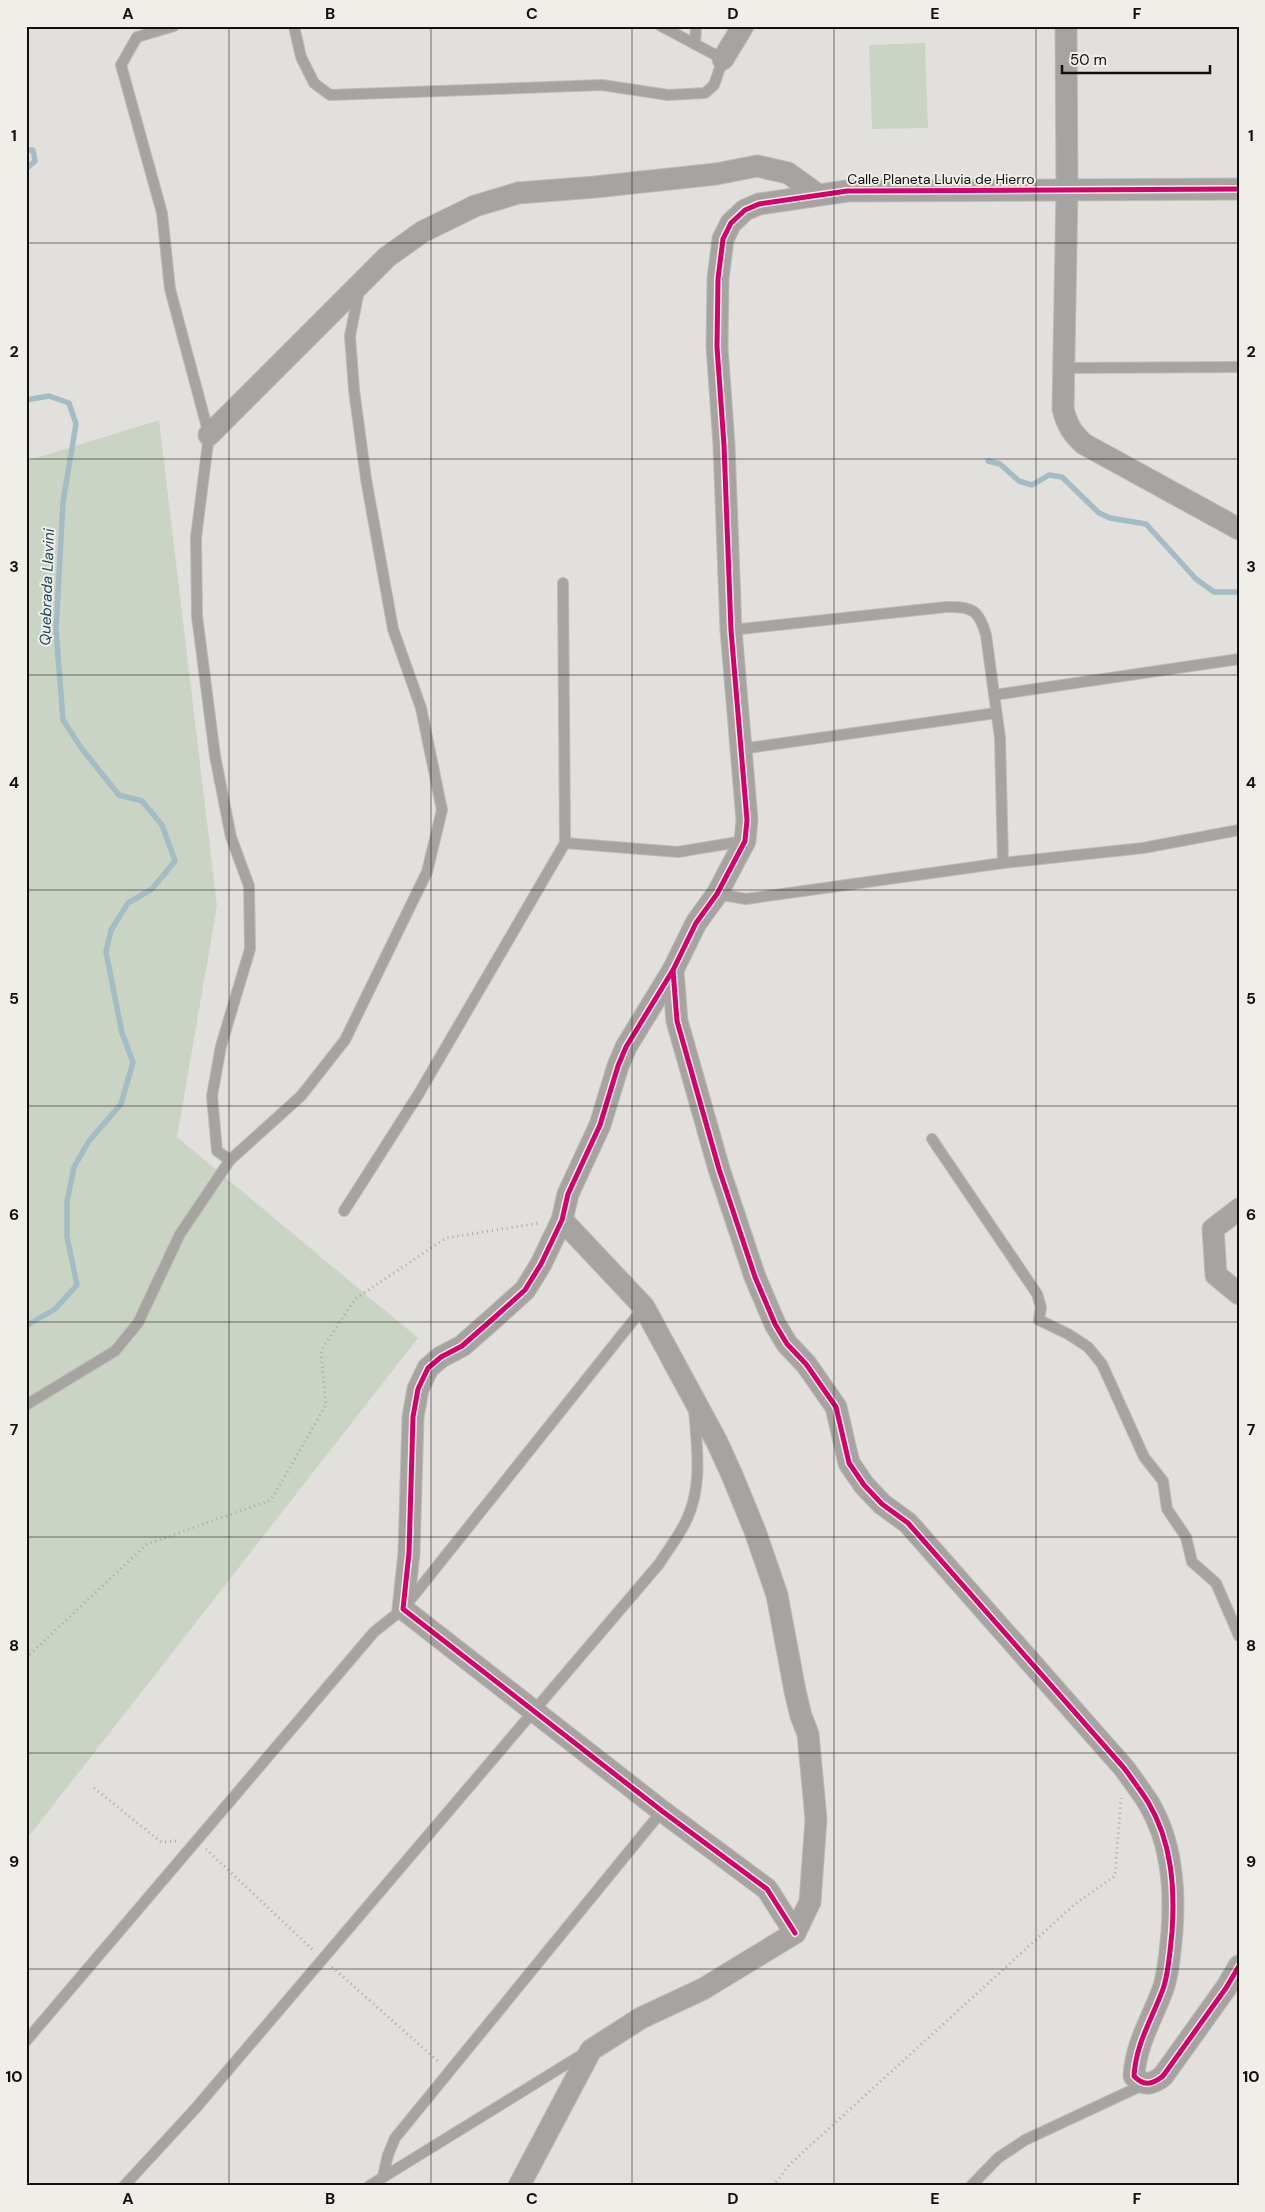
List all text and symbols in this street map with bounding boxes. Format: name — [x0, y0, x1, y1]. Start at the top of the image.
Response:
text: A — [122, 3, 134, 24]
text: B — [325, 3, 335, 24]
text: C — [526, 3, 538, 24]
text: D — [727, 3, 739, 24]
text: E — [930, 3, 940, 24]
text: F — [1133, 3, 1142, 24]
scale bar — [1062, 42, 1210, 74]
text: 50 m — [1070, 50, 1107, 70]
text: 1 — [11, 125, 17, 146]
text: 1 — [1248, 125, 1254, 146]
street label: Calle Planeta Lluvia de Hierro — [847, 170, 1035, 188]
text: 2 — [9, 341, 19, 362]
text: 2 — [1246, 341, 1256, 362]
water label: Quebrada Llavini — [35, 528, 59, 646]
text: 3 — [9, 556, 19, 577]
text: 3 — [1246, 556, 1256, 577]
text: 4 — [9, 772, 19, 793]
text: 4 — [1246, 772, 1256, 793]
text: 5 — [9, 988, 19, 1009]
text: 5 — [1246, 988, 1256, 1009]
text: 6 — [9, 1204, 19, 1225]
text: 6 — [1246, 1204, 1256, 1225]
text: 7 — [10, 1419, 19, 1440]
text: 7 — [1247, 1419, 1256, 1440]
text: 8 — [9, 1635, 19, 1656]
text: 8 — [1246, 1635, 1256, 1656]
text: 9 — [9, 1851, 19, 1872]
text: 9 — [1246, 1851, 1256, 1872]
text: 10 — [5, 2066, 23, 2087]
text: 10 — [1242, 2066, 1260, 2087]
text: A — [122, 2188, 134, 2209]
text: B — [325, 2188, 335, 2209]
text: C — [526, 2188, 538, 2209]
text: D — [727, 2188, 739, 2209]
text: E — [930, 2188, 940, 2209]
text: F — [1133, 2188, 1142, 2209]

